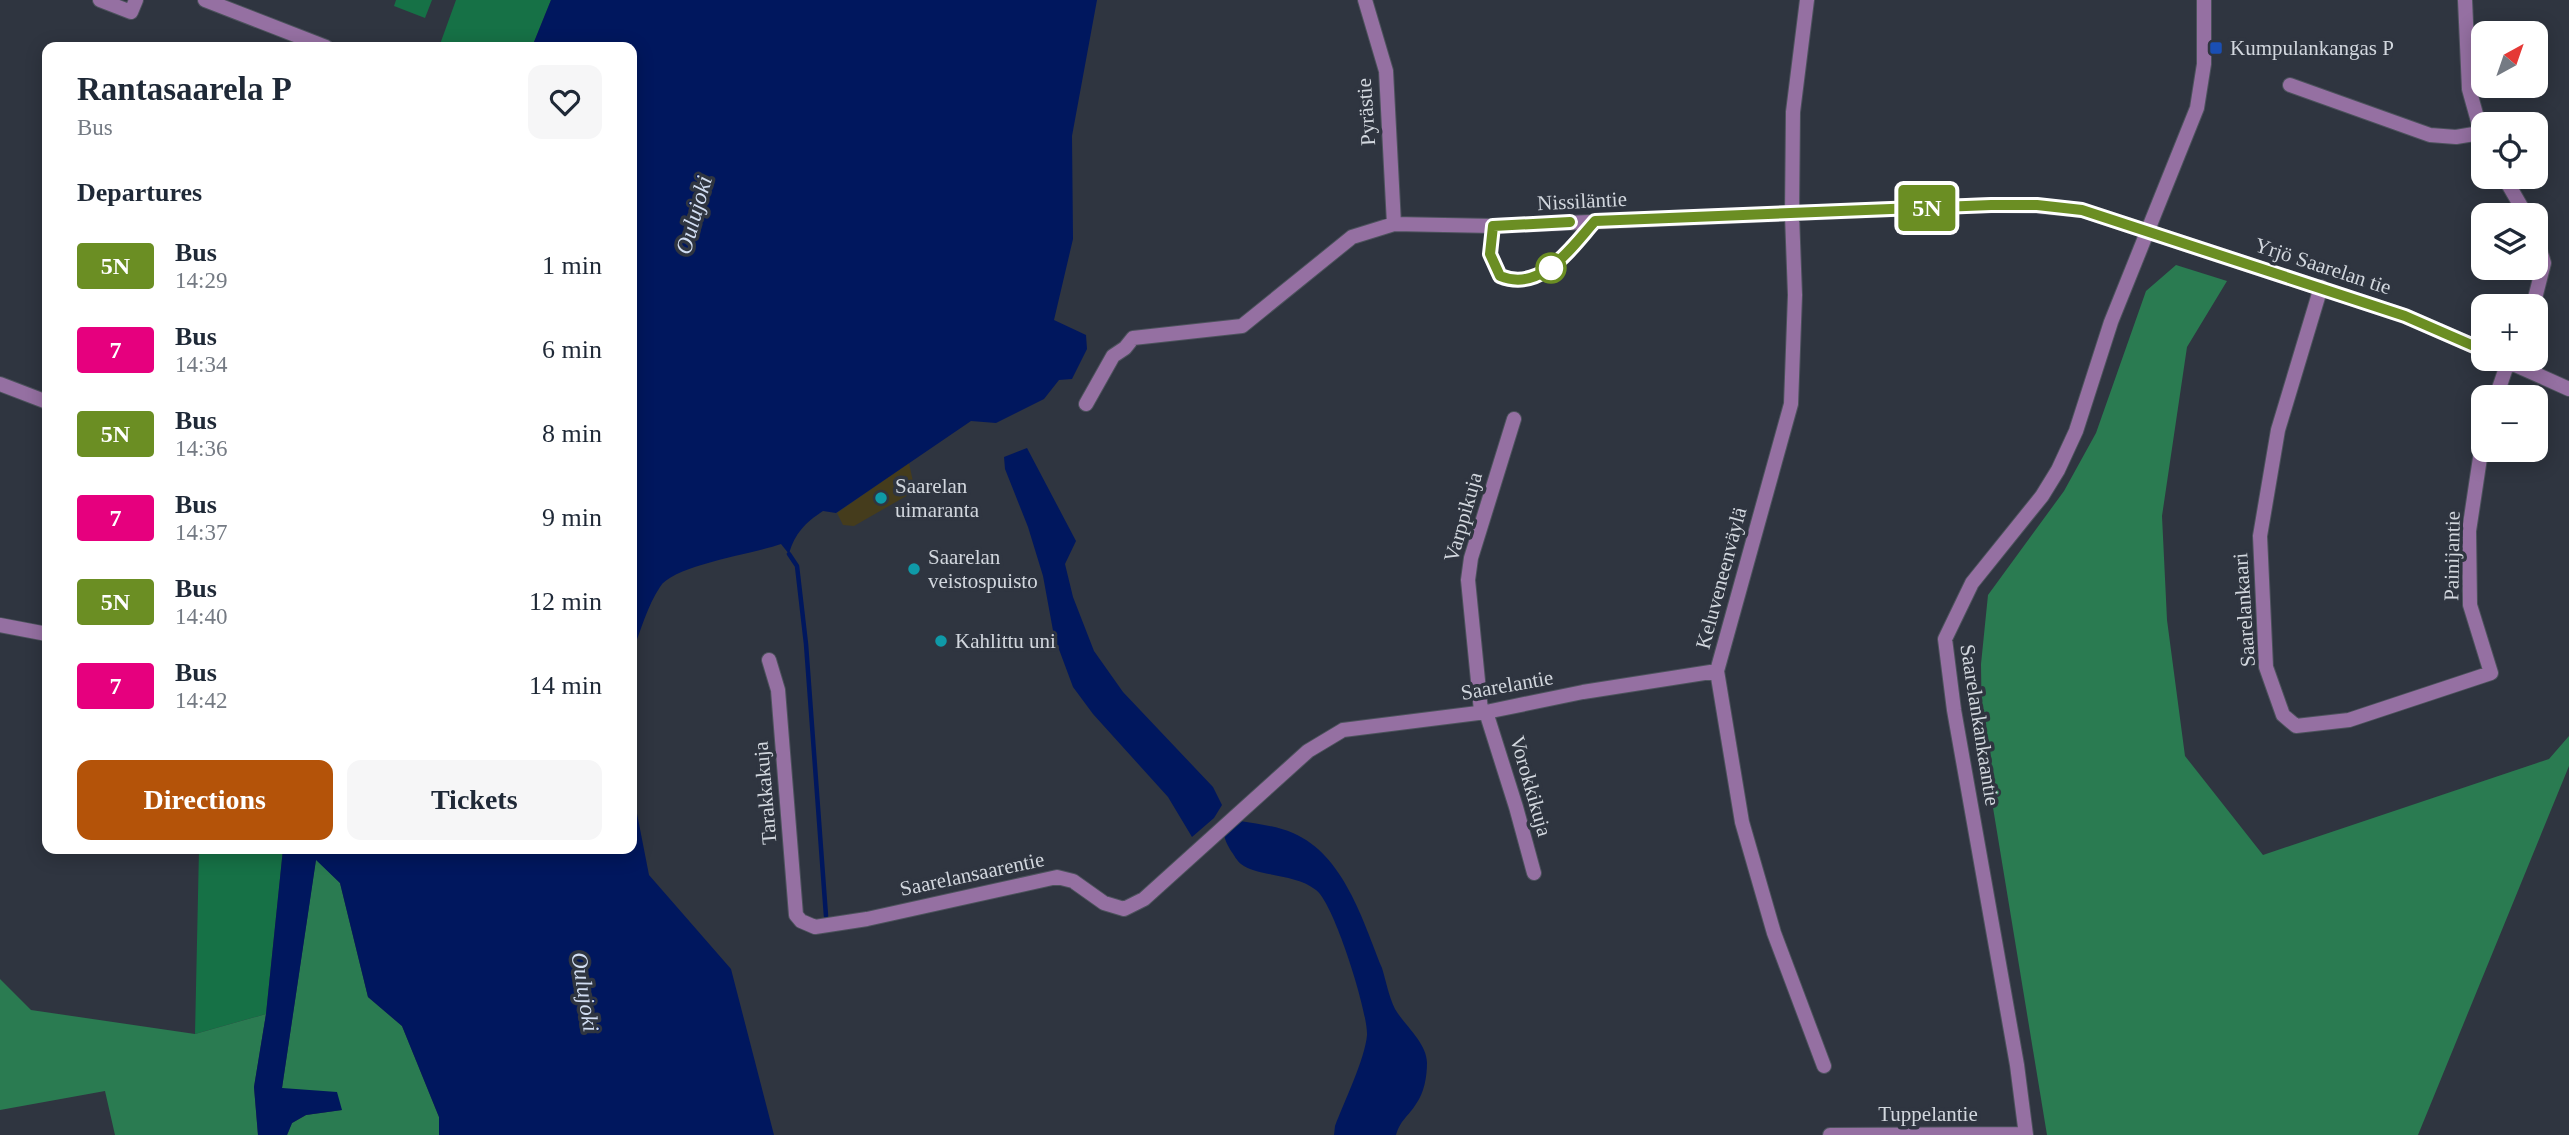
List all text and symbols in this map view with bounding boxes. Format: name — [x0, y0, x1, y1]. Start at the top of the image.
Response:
north arrow — [2471, 21, 2548, 98]
map controls — [2471, 21, 2548, 462]
place label: Kumpulankangas P — [2230, 36, 2394, 60]
marker: Kumpulankangas P — [2208, 40, 2224, 56]
button: heart — [528, 65, 602, 139]
text: Rantasaarela P — [77, 71, 292, 107]
street label: Pyrästie — [1352, 77, 1380, 147]
button: locate — [2471, 112, 2548, 189]
text: Bus — [77, 115, 113, 140]
water label: Oulujoki — [671, 173, 717, 257]
text: Departures — [77, 178, 202, 207]
line badge: 5N — [1896, 185, 1958, 231]
street label: Nissiläntie — [1537, 187, 1627, 215]
text: 5N — [1912, 195, 1942, 221]
button: layers — [2471, 203, 2548, 280]
street label: Yrjö Saarelan tie — [2252, 233, 2394, 299]
text: Bus — [175, 238, 217, 267]
text: 1 min — [542, 251, 602, 280]
text: 5N — [101, 253, 130, 279]
unlabelled marker — [1536, 253, 1566, 283]
text: 14:29 — [175, 268, 227, 293]
button: + — [2471, 294, 2548, 371]
text: Bus — [175, 322, 217, 351]
text: 6 min — [542, 335, 602, 364]
text: 7 — [110, 337, 122, 363]
text: 14:34 — [175, 352, 227, 377]
button: − — [2471, 385, 2548, 462]
text: Bus — [175, 406, 217, 435]
text: 8 min — [542, 419, 602, 448]
text: 5N — [101, 421, 130, 447]
text: 14:36 — [175, 436, 227, 461]
street label: Varppikuja — [1439, 469, 1487, 565]
place label: Saarelan uimaranta — [895, 474, 980, 522]
text: Bus — [175, 490, 217, 519]
marker: Saarelan uimaranta — [873, 490, 889, 506]
text: 9 min — [542, 503, 602, 532]
street label: Keluveneenväylä — [1691, 504, 1752, 652]
text: 7 — [110, 505, 122, 531]
street label: Painijantie — [2439, 511, 2465, 601]
text: 14:37 — [175, 520, 227, 545]
place label: Saarelan veistospuisto — [928, 545, 1038, 593]
street label: Saarelankaari — [2228, 552, 2260, 668]
marker: Saarelan veistospuisto — [906, 561, 922, 577]
text: Bus — [175, 574, 217, 603]
text: 12 min — [529, 587, 602, 616]
text: 5N — [101, 589, 130, 615]
text: 14:40 — [175, 604, 227, 629]
place label: Kahlittu uni — [955, 629, 1056, 653]
marker: Kahlittu uni — [933, 633, 949, 649]
street label: Saarelankankaantie — [1955, 643, 2005, 807]
text: Bus — [175, 658, 217, 687]
street label: Saarelantie — [1459, 665, 1555, 705]
text: 14 min — [529, 671, 602, 700]
text: 7 — [110, 673, 122, 699]
text: 14:42 — [175, 688, 227, 713]
street label: Vorokkikuja — [1505, 733, 1557, 840]
street label: Tarakkakuja — [748, 740, 781, 846]
button: Directions — [77, 760, 333, 840]
button: Tickets — [347, 760, 602, 840]
street label: Saarelansaarentie — [898, 847, 1046, 901]
water label: Oulujoki — [566, 950, 604, 1034]
street label: Tuppelantie — [1878, 1102, 1978, 1126]

